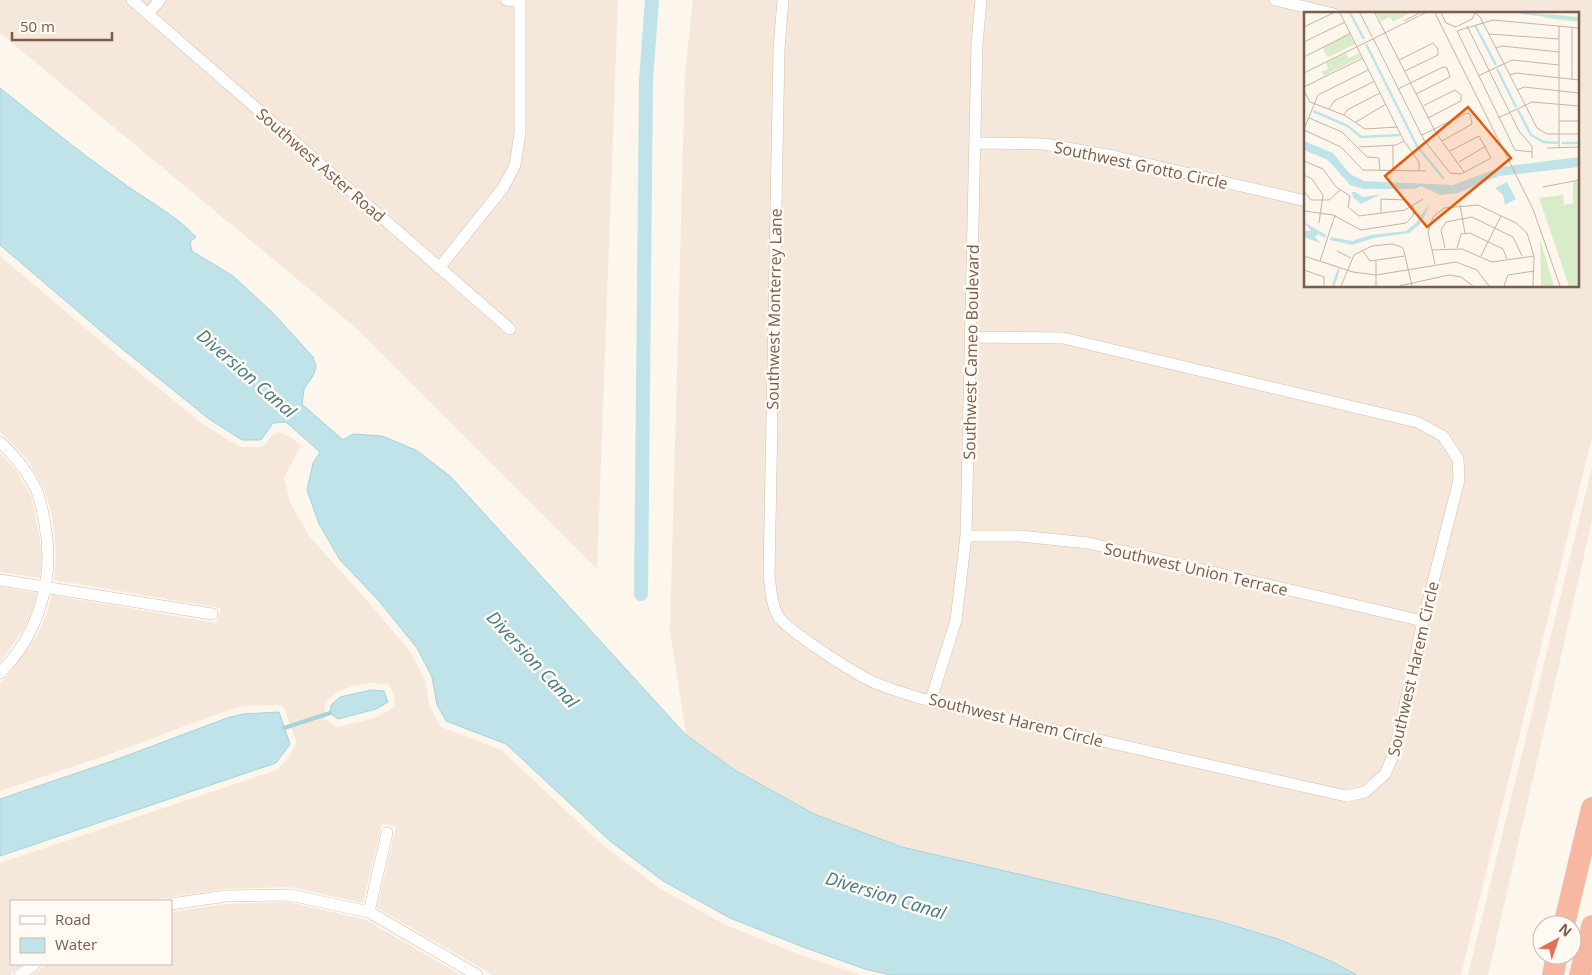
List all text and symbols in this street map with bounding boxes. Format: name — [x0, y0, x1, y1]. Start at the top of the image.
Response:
scale bar — [12, 10, 112, 42]
inset map — [1304, 12, 1580, 288]
text: 50 m — [20, 16, 55, 36]
street label: Southwest Aster Road — [252, 103, 390, 227]
street label: Southwest Grotto Circle — [1052, 136, 1230, 194]
street label: Southwest Monterrey Lane — [761, 208, 787, 410]
street label: Southwest Cameo Boulevard — [958, 244, 984, 460]
water label: Diversion Canal — [192, 323, 302, 423]
street label: Southwest Union Terrace — [1102, 537, 1290, 601]
street label: Southwest Harem Circle — [1382, 579, 1444, 759]
water label: Diversion Canal — [482, 605, 584, 713]
street label: Southwest Harem Circle — [926, 688, 1106, 752]
water label: Diversion Canal — [823, 865, 949, 925]
legend — [10, 900, 172, 965]
text: Road — [55, 909, 91, 929]
north arrow — [1532, 915, 1582, 965]
text: N — [1555, 919, 1576, 941]
text: Water — [55, 934, 97, 954]

